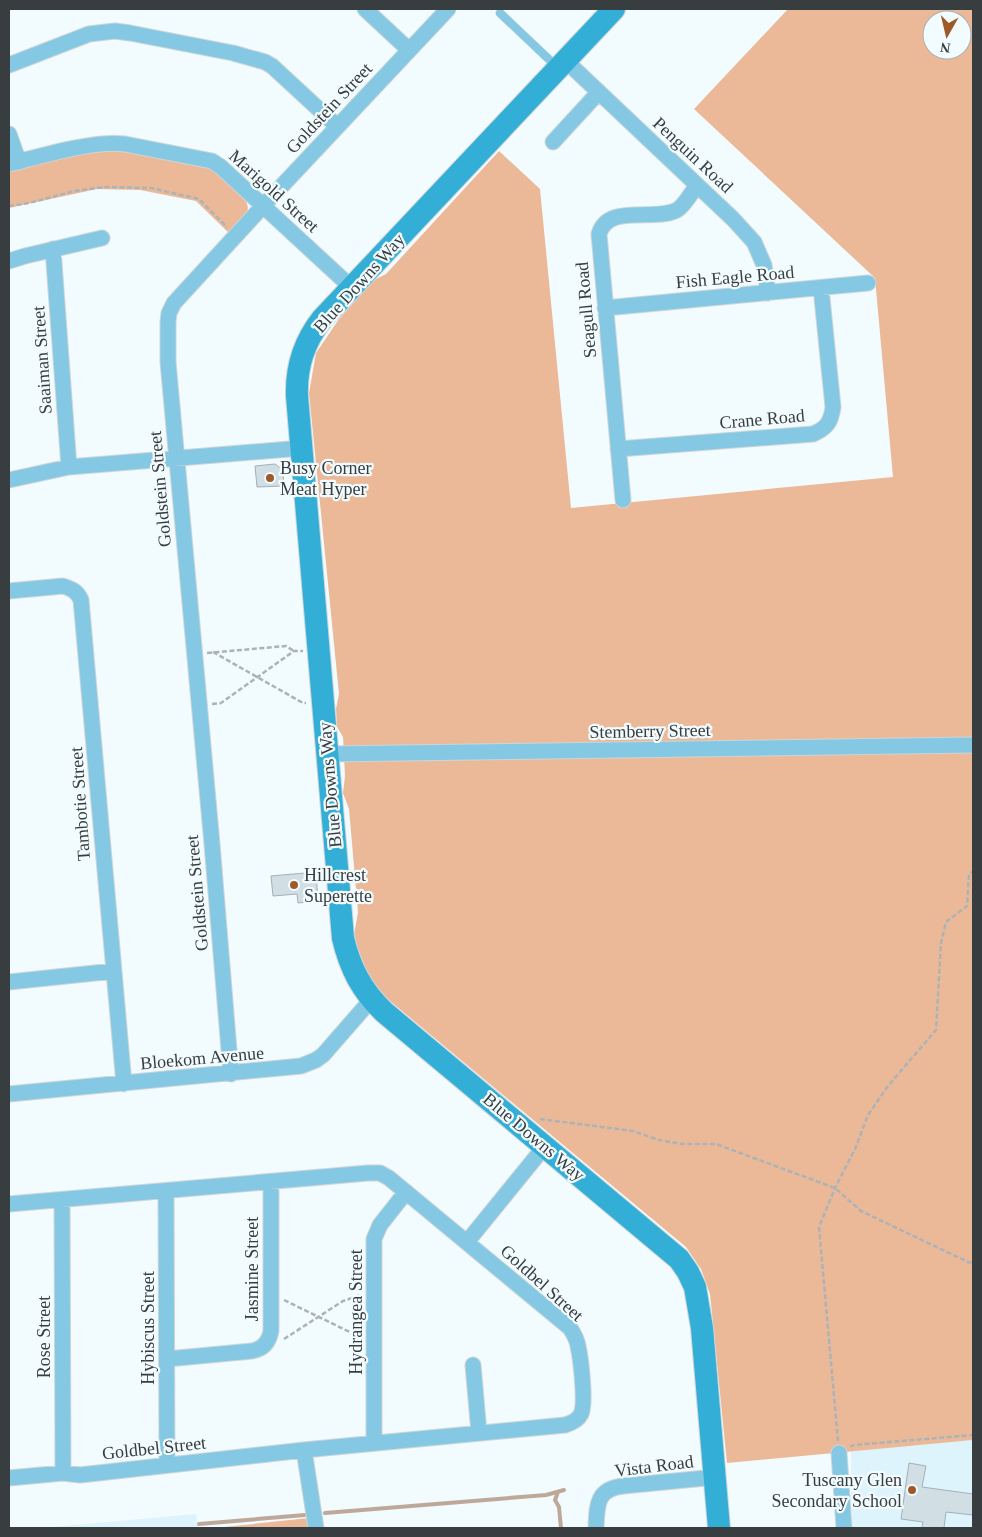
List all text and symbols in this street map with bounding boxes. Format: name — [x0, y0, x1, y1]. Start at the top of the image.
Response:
north arrow — [922, 10, 972, 60]
text: N — [939, 39, 951, 56]
street label: Goldstein Street — [282, 59, 376, 157]
street label: Penguin Road — [649, 113, 737, 197]
street label: Marigold Street — [225, 146, 323, 236]
street label: Blue Downs Way — [309, 229, 409, 337]
street label: Seagull Road — [572, 261, 600, 359]
street label: Fish Eagle Road — [675, 262, 795, 292]
street label: Saaiman Street — [28, 305, 56, 415]
street label: Crane Road — [719, 405, 805, 433]
street label: Goldstein Street — [145, 430, 175, 548]
place label: Busy Corner Meat Hyper — [280, 458, 372, 499]
marker: Busy Corner Meat Hyper — [264, 472, 276, 484]
street label: Stemberry Street — [589, 720, 711, 742]
street label: Blue Downs Way — [315, 721, 345, 849]
street label: Tambotie Street — [66, 746, 94, 862]
street label: Goldstein Street — [182, 834, 212, 952]
place label: Hillcrest Superette — [304, 865, 372, 906]
marker: Hillcrest Superette — [288, 879, 300, 891]
street label: Bloekom Avenue — [139, 1043, 265, 1073]
street label: Blue Downs Way — [479, 1089, 589, 1185]
street label: Jasmine Street — [242, 1217, 262, 1321]
street label: Goldbel Street — [496, 1241, 588, 1325]
street label: Hydrangea Street — [346, 1249, 366, 1375]
street label: Hybiscus Street — [138, 1271, 158, 1385]
street label: Rose Street — [34, 1296, 54, 1378]
street label: Goldbel Street — [101, 1433, 207, 1463]
street label: Vista Road — [613, 1451, 695, 1481]
place label: Tuscany Glen Secondary School — [772, 1470, 902, 1511]
marker: Tuscany Glen Secondary School — [906, 1484, 918, 1496]

